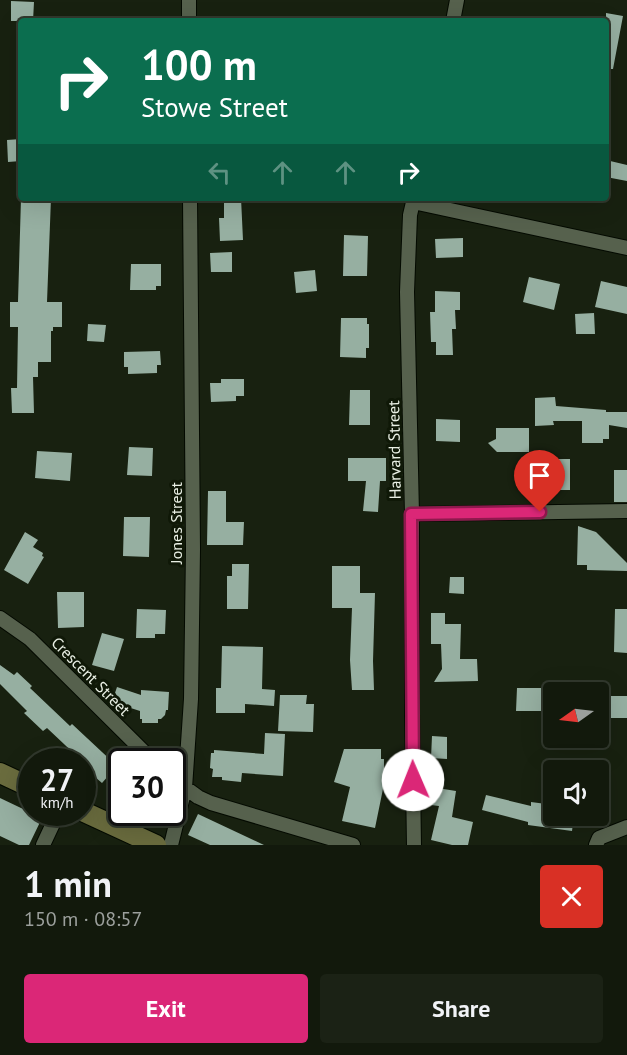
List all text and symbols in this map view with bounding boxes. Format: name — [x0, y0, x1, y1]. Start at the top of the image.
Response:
text: 100 m — [141, 37, 257, 92]
icon: right — [42, 42, 120, 120]
text: Stowe Street — [141, 90, 288, 124]
icon: left — [203, 156, 236, 189]
icon: ahead — [266, 156, 299, 189]
icon: ahead — [329, 156, 362, 189]
icon: right — [392, 156, 425, 189]
street label: Harvard Street — [383, 400, 405, 500]
pin — [514, 450, 565, 512]
icon: arrive — [523, 459, 556, 492]
street label: Jones Street — [166, 481, 186, 565]
street label: Crescent Street — [47, 632, 135, 720]
north arrow — [543, 682, 609, 748]
map controls — [543, 682, 609, 826]
speed limit sign: 30 — [108, 748, 186, 826]
position arrow — [381, 748, 445, 812]
text: 27 — [40, 760, 74, 799]
button: sound — [543, 760, 609, 826]
text: km/h — [41, 793, 73, 812]
text: 1 min — [24, 860, 112, 907]
button: close — [540, 865, 603, 928]
text: 150 m · 08:57 — [24, 906, 142, 932]
button: Exit — [24, 974, 308, 1043]
button: Share — [320, 974, 603, 1043]

